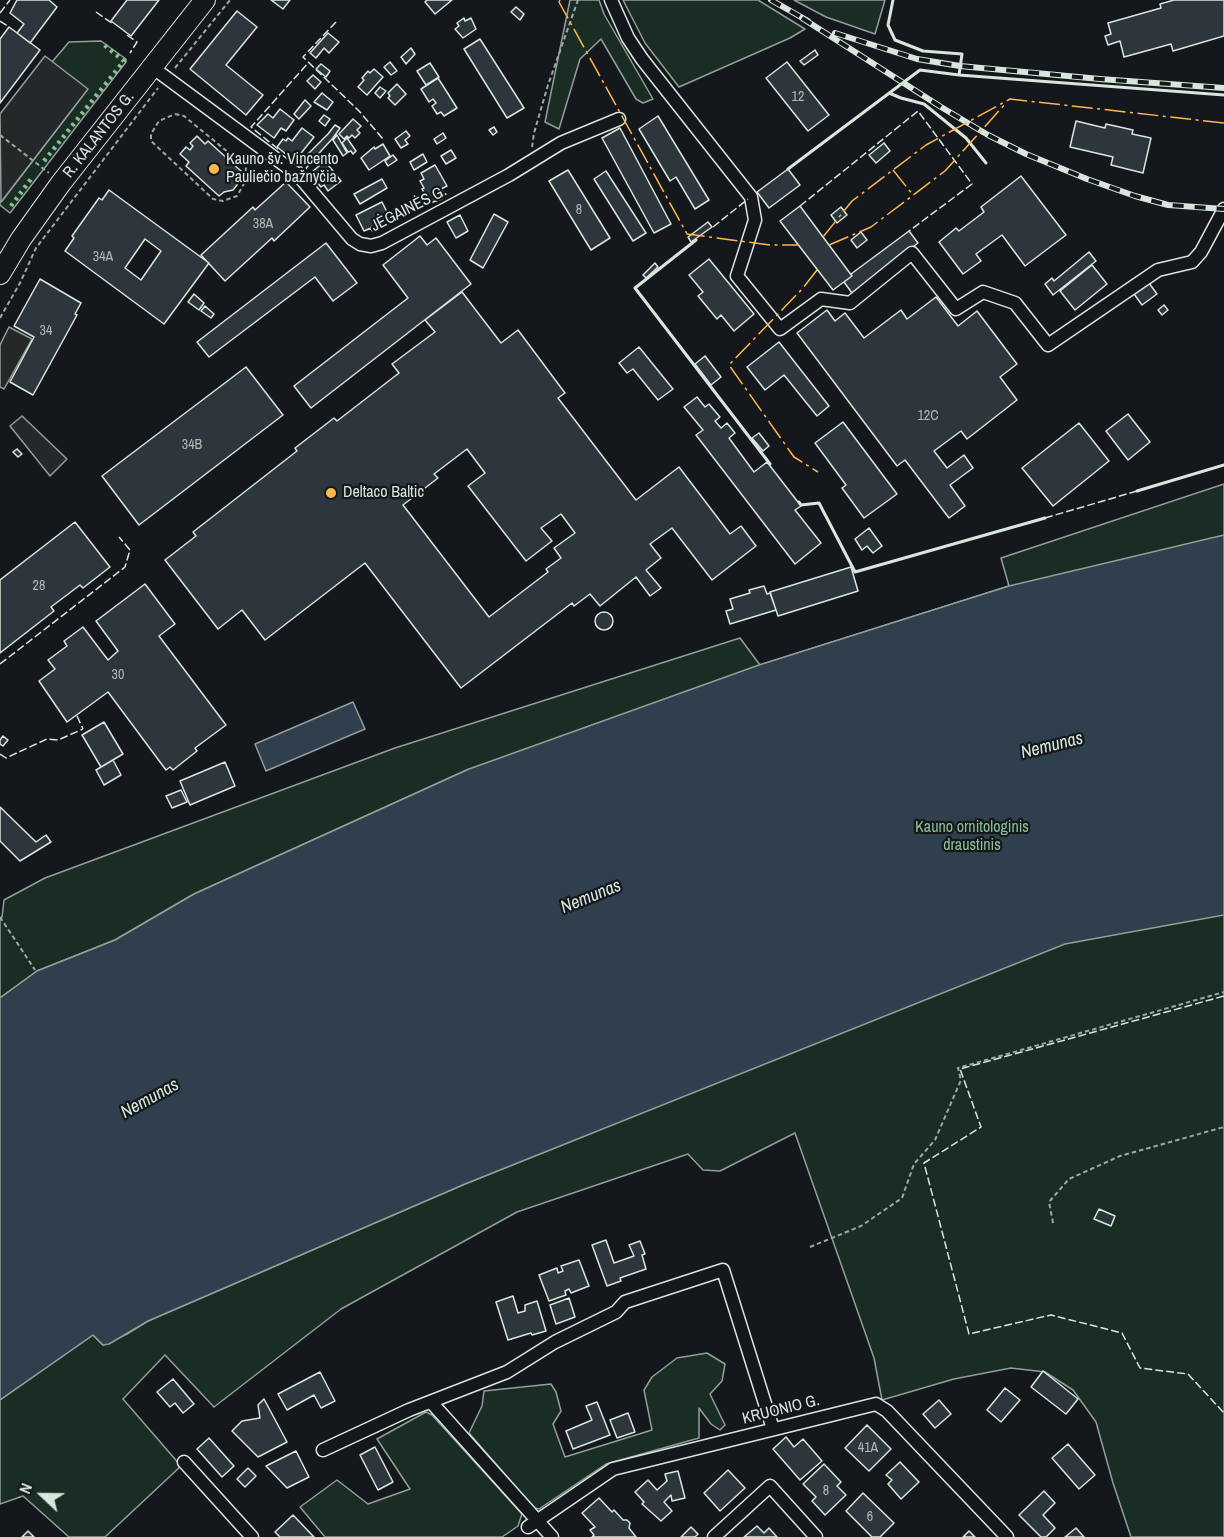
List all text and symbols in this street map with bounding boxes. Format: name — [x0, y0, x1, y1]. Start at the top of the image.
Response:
street label: R. KALANTOS G. — [59, 88, 139, 182]
house number: 12 — [792, 89, 804, 105]
place label: Kauno šv. Vincento Pauliečio bažnyčia — [226, 150, 339, 188]
marker: Kauno šv. Vincento Pauliečio bažnyčia — [207, 162, 221, 176]
street label: JĖGAINĖS G. — [368, 182, 450, 236]
house number: 8 — [576, 202, 582, 218]
house number: 38A — [253, 216, 273, 232]
house number: 34A — [93, 249, 113, 265]
house number: 34 — [40, 323, 52, 339]
house number: 12C — [917, 408, 939, 424]
house number: 34B — [182, 437, 202, 453]
place label: Deltaco Baltic — [343, 483, 424, 503]
marker: Deltaco Baltic — [324, 486, 338, 500]
house number: 28 — [33, 578, 45, 594]
house number: 30 — [112, 667, 124, 683]
water label: Nemunas — [1019, 728, 1085, 764]
park label: Kauno ornitologinis draustinis — [915, 818, 1029, 856]
water label: Nemunas — [558, 875, 624, 919]
water label: Nemunas — [117, 1074, 183, 1124]
street label: KRUONIO G. — [740, 1391, 822, 1429]
house number: 41A — [858, 1440, 878, 1456]
north arrow — [12, 1465, 72, 1525]
text: N — [13, 1480, 37, 1497]
house number: 8 — [823, 1483, 829, 1499]
house number: 6 — [867, 1509, 873, 1525]

